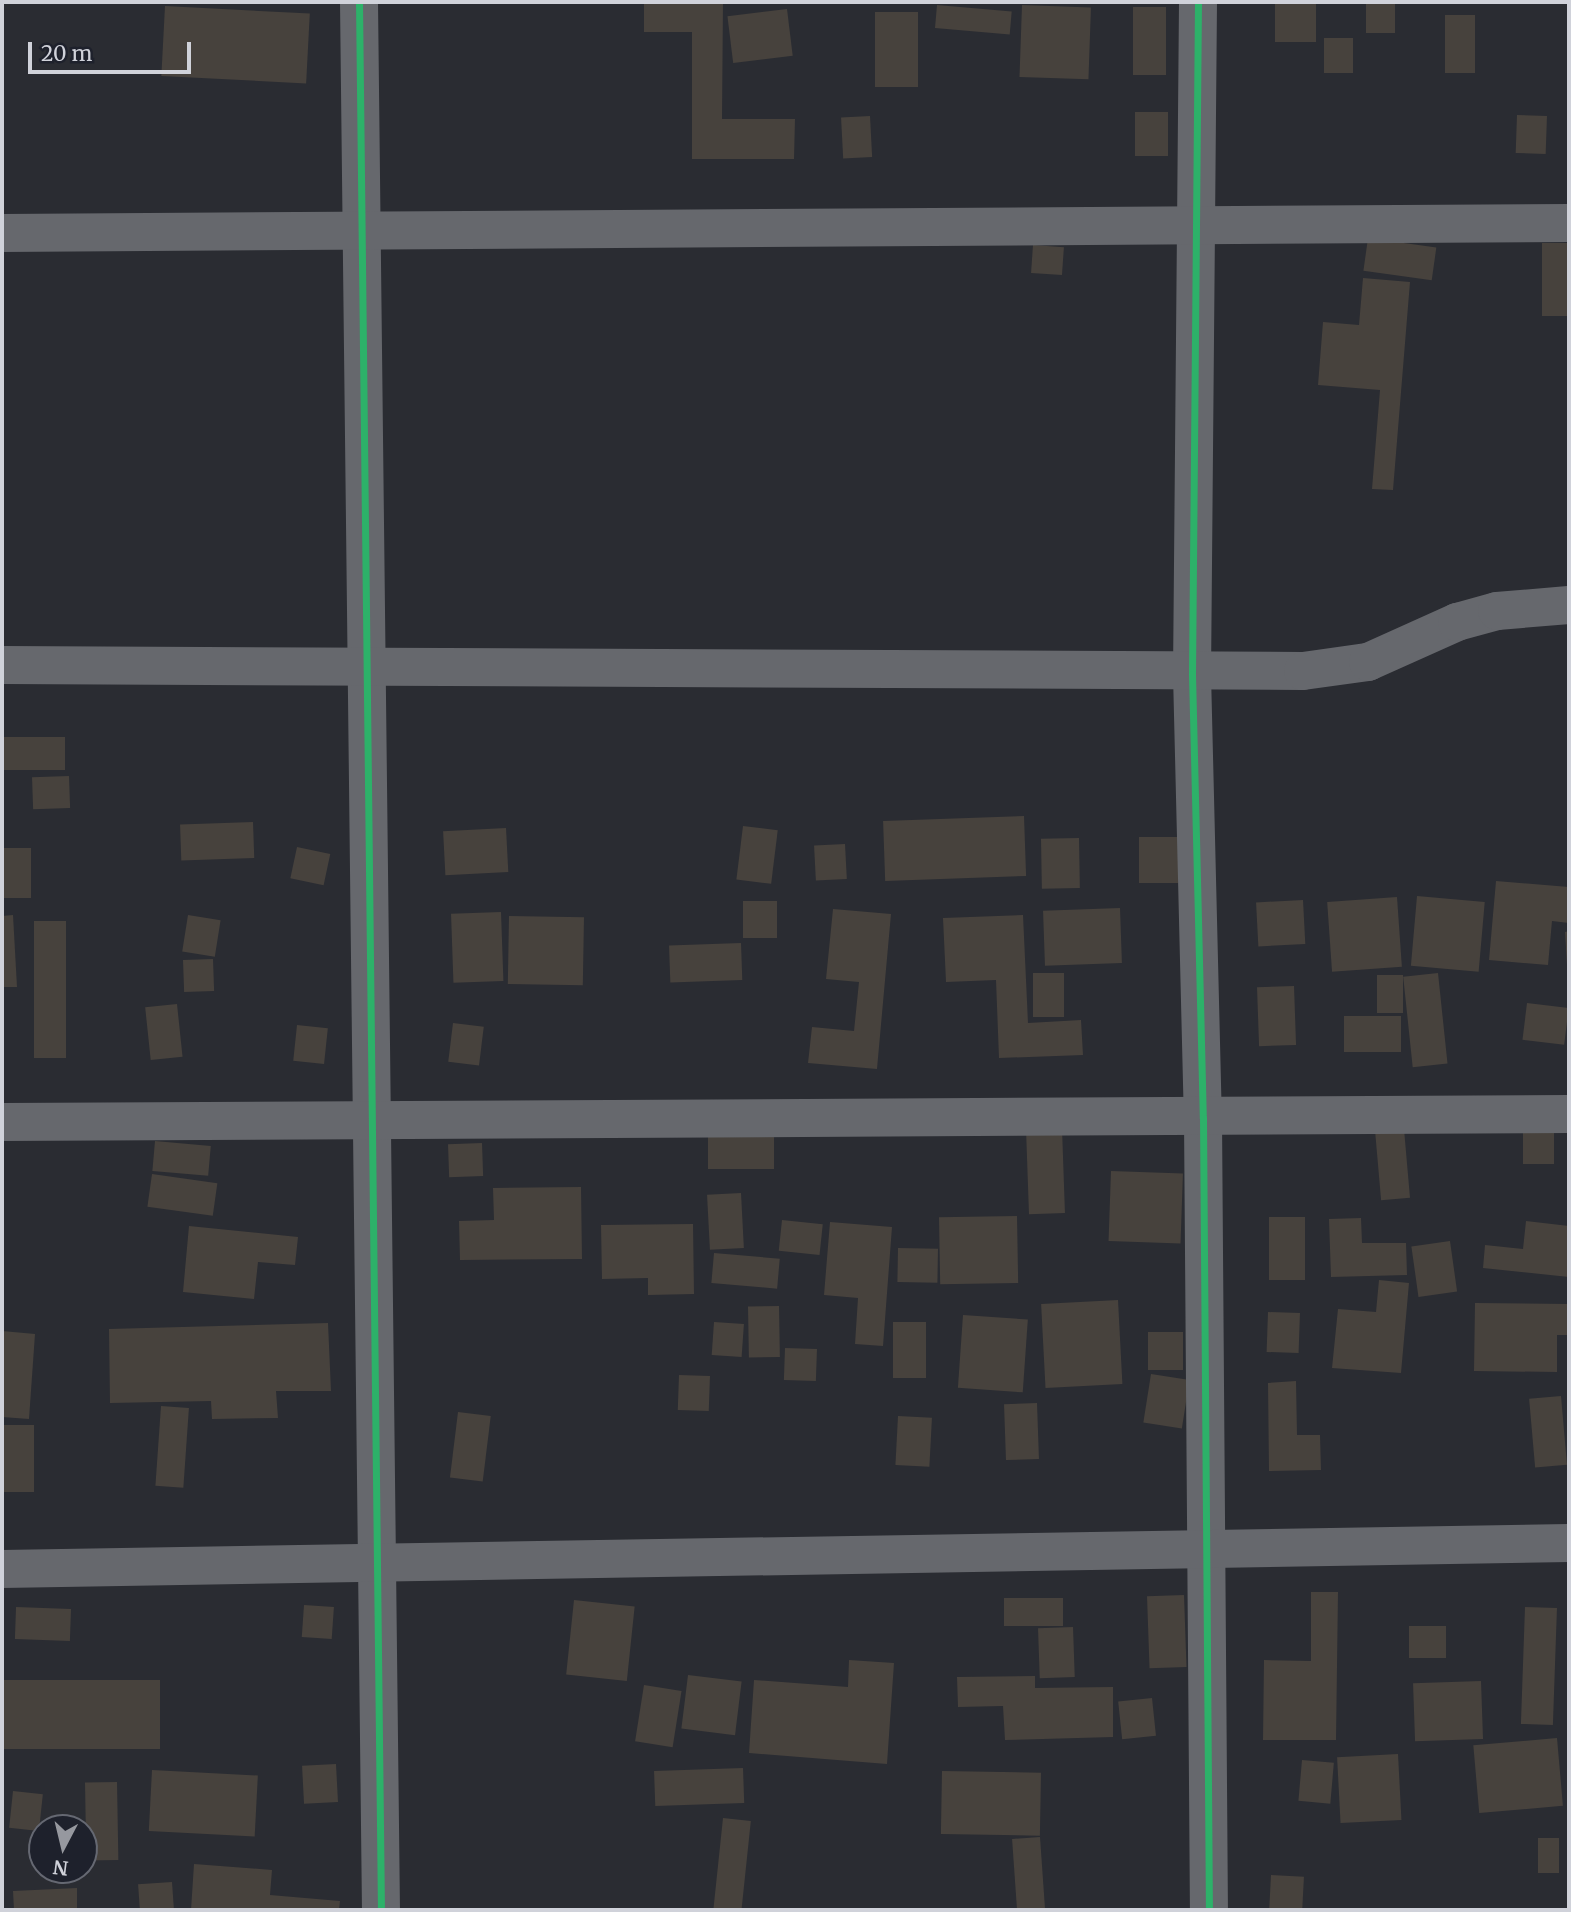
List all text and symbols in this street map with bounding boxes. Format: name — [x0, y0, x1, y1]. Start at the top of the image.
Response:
scale bar — [32, 28, 194, 72]
text: 20 m — [41, 40, 92, 67]
north arrow — [28, 1814, 98, 1884]
text: N — [52, 1855, 70, 1881]

